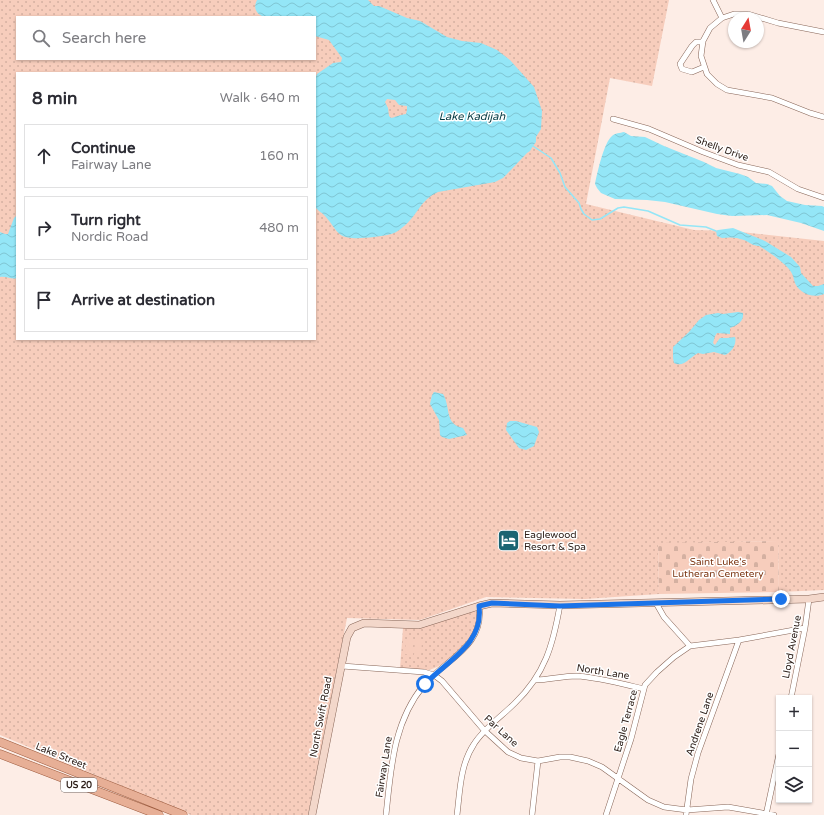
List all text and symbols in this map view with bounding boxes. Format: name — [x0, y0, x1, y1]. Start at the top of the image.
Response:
north arrow — [728, 12, 764, 48]
search box — [16, 16, 316, 60]
icon: search — [30, 27, 52, 49]
text: Search here — [62, 29, 146, 47]
text: 8 min — [32, 88, 77, 109]
text: Walk · 640 m — [220, 90, 300, 106]
water label: Lake Kadijah — [439, 110, 505, 123]
street label: Shelly Drive — [694, 134, 750, 164]
text: Continue — [71, 139, 135, 157]
icon: ahead — [33, 145, 55, 167]
text: 160 m — [259, 148, 299, 164]
text: Fairway Lane — [71, 157, 151, 173]
text: Turn right — [71, 211, 141, 229]
icon: right — [33, 217, 55, 239]
text: 480 m — [259, 220, 299, 236]
text: Nordic Road — [71, 229, 148, 245]
icon: arrive — [33, 289, 55, 311]
text: Arrive at destination — [71, 291, 215, 309]
hotel icon: Eaglewood Resort & Spa — [495, 528, 521, 554]
place label: Eaglewood Resort & Spa — [524, 529, 586, 553]
park label: Saint Luke's Lutheran Cemetery — [672, 556, 764, 580]
route end — [772, 590, 790, 608]
street label: Lloyd Avenue — [780, 614, 804, 680]
street label: North Lane — [576, 662, 631, 682]
route start — [416, 675, 434, 693]
street label: North Swift Road — [307, 676, 335, 758]
street label: Eagle Terrace — [612, 688, 640, 754]
street label: Andrene Lane — [683, 690, 717, 757]
map controls — [776, 695, 812, 803]
button: + — [776, 695, 812, 731]
street label: Par Lane — [482, 713, 521, 750]
button: − — [776, 731, 812, 767]
street label: Fairway Lane — [373, 735, 395, 798]
street label: Lake Street — [34, 740, 88, 772]
button: layers — [776, 767, 812, 803]
road number: US 20 — [61, 778, 97, 792]

